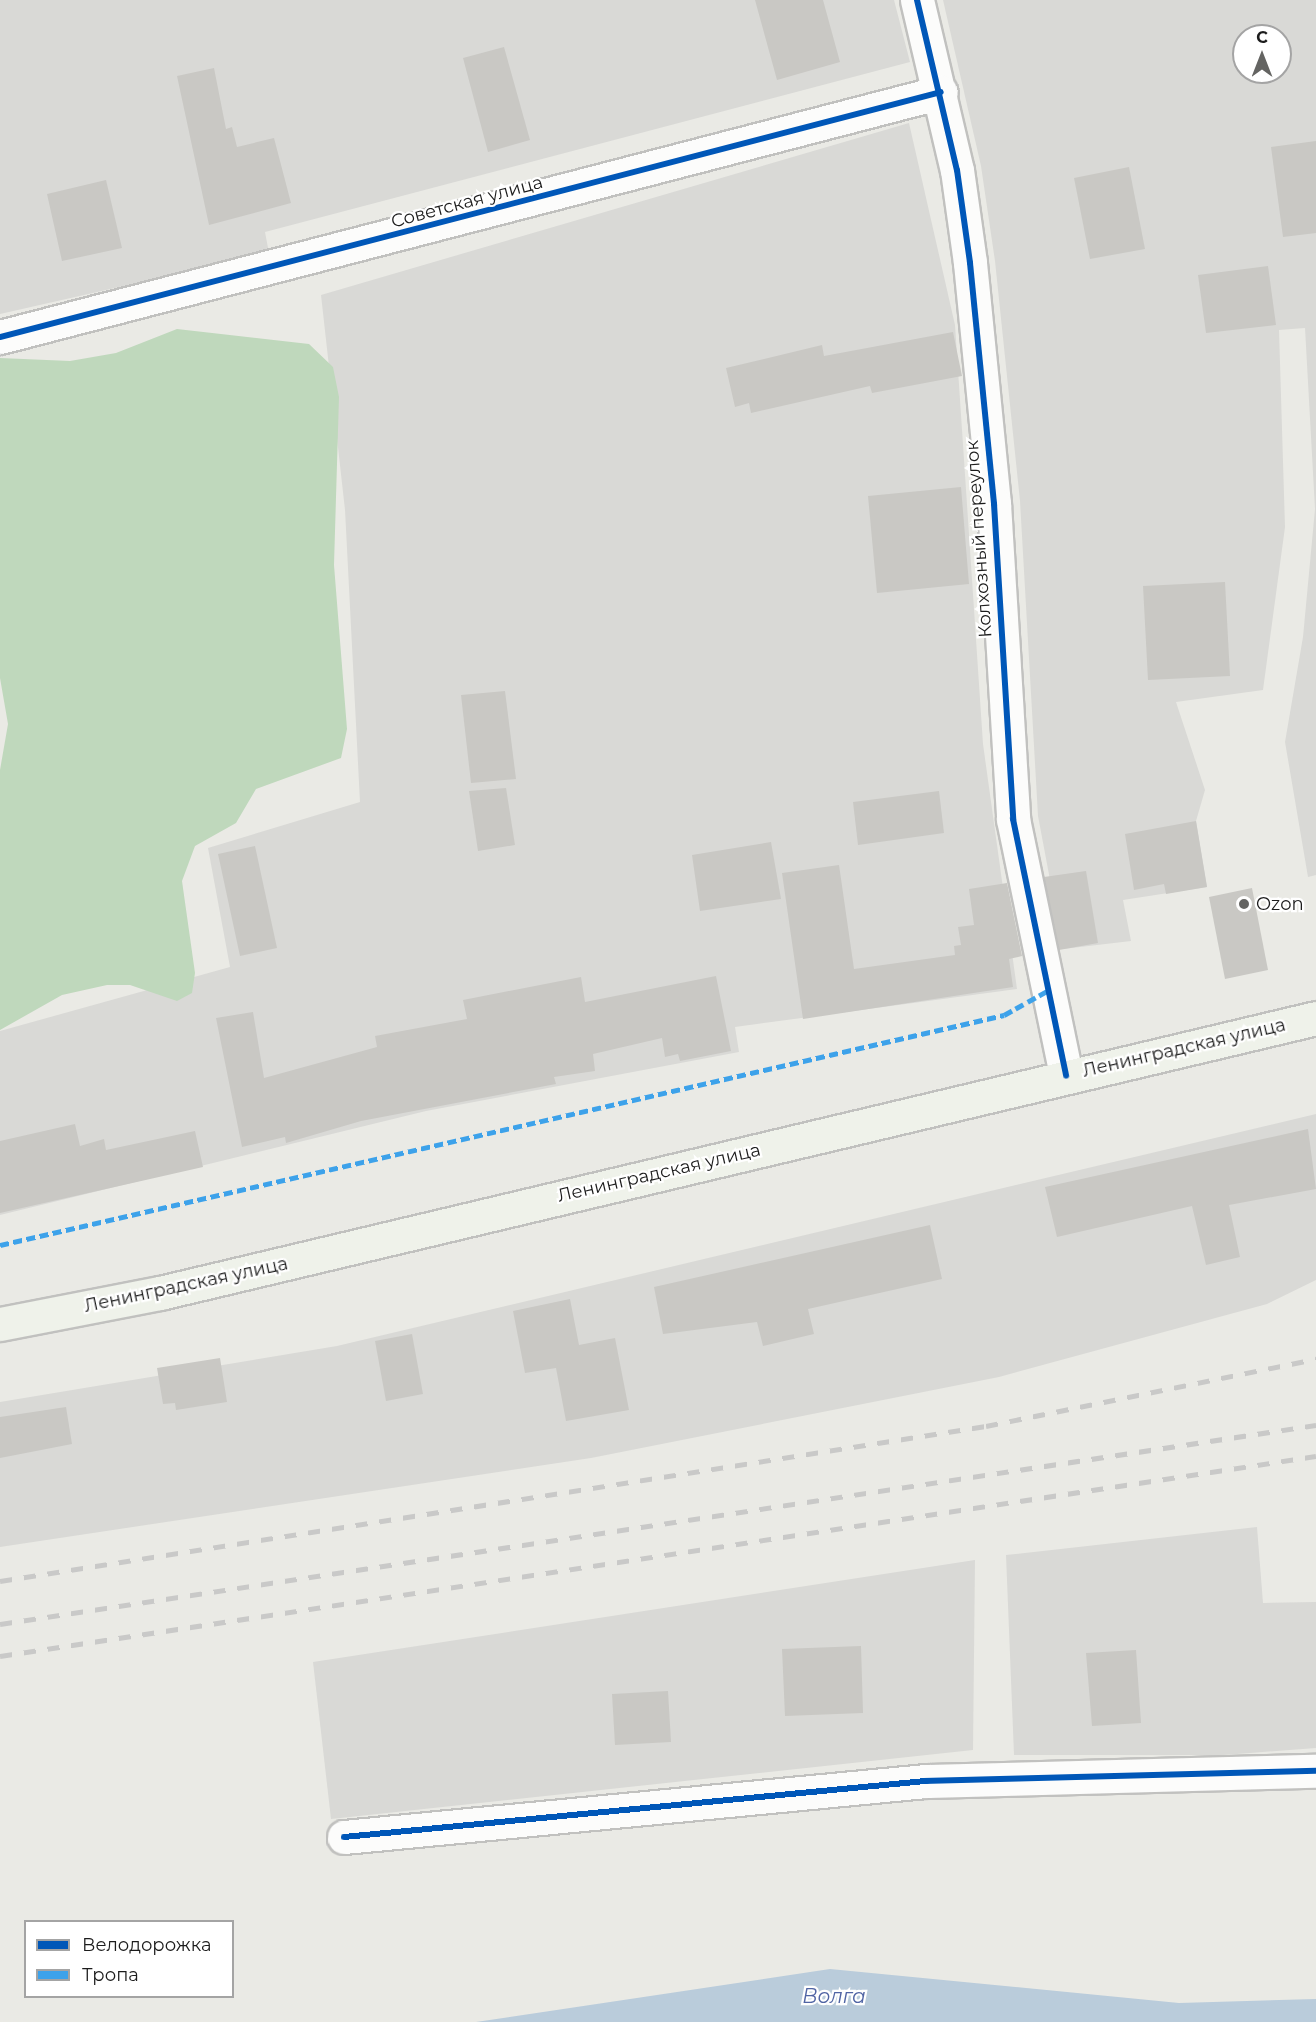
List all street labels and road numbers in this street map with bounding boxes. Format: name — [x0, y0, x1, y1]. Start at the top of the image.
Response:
street label: Советская улица — [389, 171, 545, 233]
street label: Колхозный переулок — [961, 440, 997, 638]
street label: Ленинградская улица — [1080, 1014, 1288, 1082]
street label: Ленинградская улица — [555, 1139, 763, 1207]
street label: Ленинградская улица — [82, 1253, 290, 1317]

